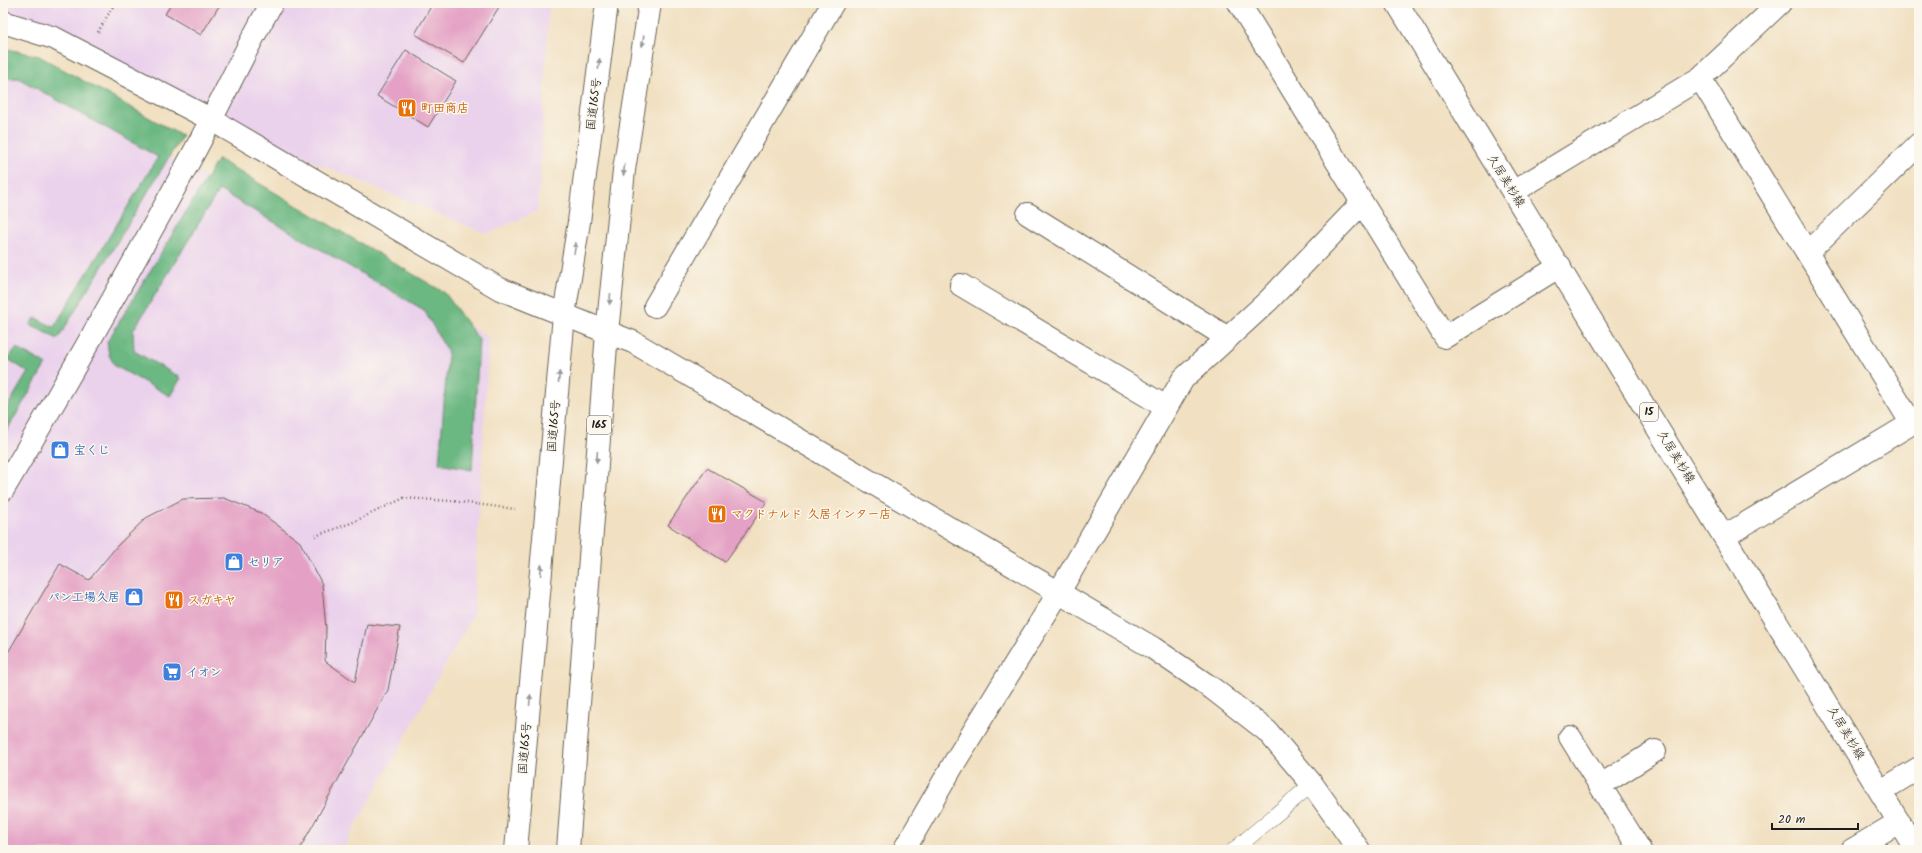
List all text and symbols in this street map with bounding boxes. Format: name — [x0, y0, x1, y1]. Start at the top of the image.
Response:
one-way arrow — [640, 35, 646, 48]
one-way arrow — [596, 58, 602, 70]
street label: 国道165号 — [581, 77, 607, 131]
restaurant icon: 町田商店 — [396, 97, 418, 119]
place label: 町田商店 — [421, 99, 469, 118]
street label: 久居美杉線 — [1482, 151, 1530, 211]
one-way arrow — [621, 164, 627, 176]
one-way arrow — [572, 242, 578, 254]
one-way arrow — [607, 293, 613, 305]
one-way arrow — [555, 371, 562, 383]
street label: 国道165号 — [542, 399, 566, 453]
road number: 15 — [1640, 403, 1658, 421]
road number: 165 — [587, 416, 611, 434]
street label: 久居美杉線 — [1652, 427, 1700, 487]
shop icon: 宝くじ — [49, 439, 71, 461]
place label: 宝くじ — [74, 441, 110, 460]
one-way arrow — [594, 451, 601, 463]
restaurant icon: マクドナルド 久居インター店 — [706, 503, 728, 525]
place label: マクドナルド 久居インター店 — [731, 505, 891, 524]
shop icon: セリア — [223, 551, 245, 573]
place label: セリア — [248, 553, 284, 572]
one-way arrow — [538, 564, 545, 576]
shop icon: パン工場久居 — [123, 586, 145, 608]
place label: パン工場久居 — [48, 588, 120, 607]
restaurant icon: スガキヤ — [163, 589, 185, 611]
place label: スガキヤ — [188, 591, 236, 610]
supermarket icon: イオン — [161, 661, 183, 683]
place label: イオン — [186, 663, 222, 682]
one-way arrow — [526, 694, 533, 706]
street label: 久居美杉線 — [1822, 702, 1870, 764]
street label: 国道165号 — [513, 721, 537, 775]
scale bar — [1772, 805, 1858, 831]
text: 20 m — [1778, 810, 1806, 829]

